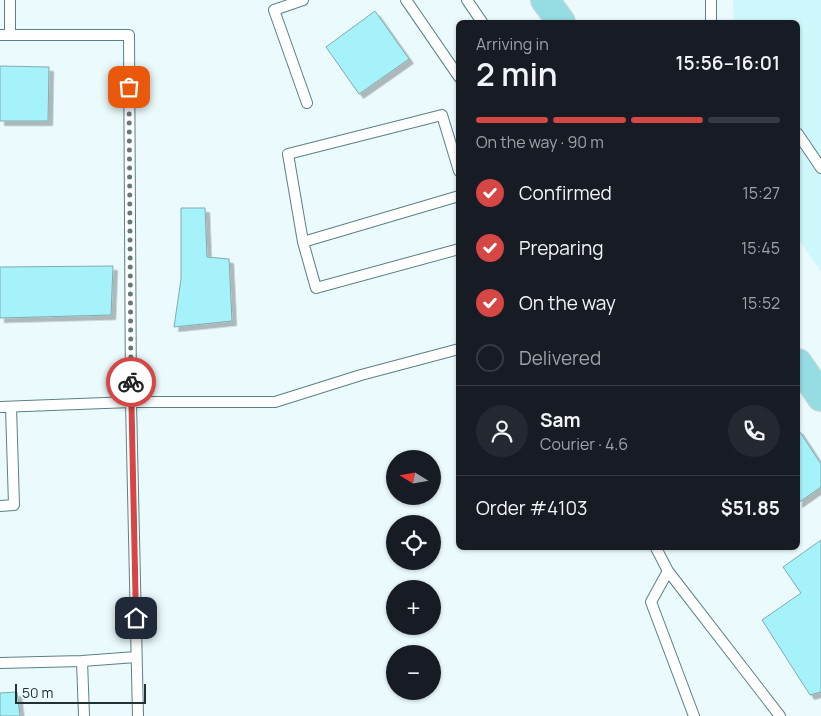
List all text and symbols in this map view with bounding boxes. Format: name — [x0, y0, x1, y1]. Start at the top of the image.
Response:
text: Arriving in — [476, 33, 549, 55]
text: 15:56–16:01 — [675, 50, 780, 76]
text: 2 min — [476, 52, 558, 96]
pin — [108, 66, 150, 108]
icon: bag — [115, 73, 143, 101]
text: On the way · 90 m — [476, 131, 604, 153]
icon: check — [476, 179, 504, 207]
text: Confirmed — [519, 180, 612, 206]
text: 15:27 — [743, 182, 780, 204]
icon: check — [476, 234, 504, 262]
text: Preparing — [519, 235, 604, 261]
text: 15:45 — [741, 237, 780, 259]
icon: check — [476, 289, 504, 317]
text: On the way — [519, 290, 616, 316]
text: 15:52 — [742, 292, 780, 314]
text: Delivered — [519, 345, 601, 371]
courier — [106, 357, 156, 407]
icon: bike — [117, 368, 145, 396]
button: person — [476, 405, 528, 457]
button: phone — [728, 405, 780, 457]
text: Sam — [540, 407, 581, 433]
text: Courier · 4.6 — [540, 433, 628, 455]
north arrow — [386, 450, 441, 505]
map controls — [386, 450, 441, 700]
text: Order #4103 — [476, 495, 588, 521]
text: $51.85 — [721, 495, 780, 521]
button: locate — [386, 515, 441, 570]
button: + — [386, 580, 441, 635]
pin — [115, 597, 157, 639]
icon: home — [122, 604, 150, 632]
button: − — [386, 645, 441, 700]
scale bar — [15, 681, 146, 704]
text: 50 m — [22, 683, 53, 702]

